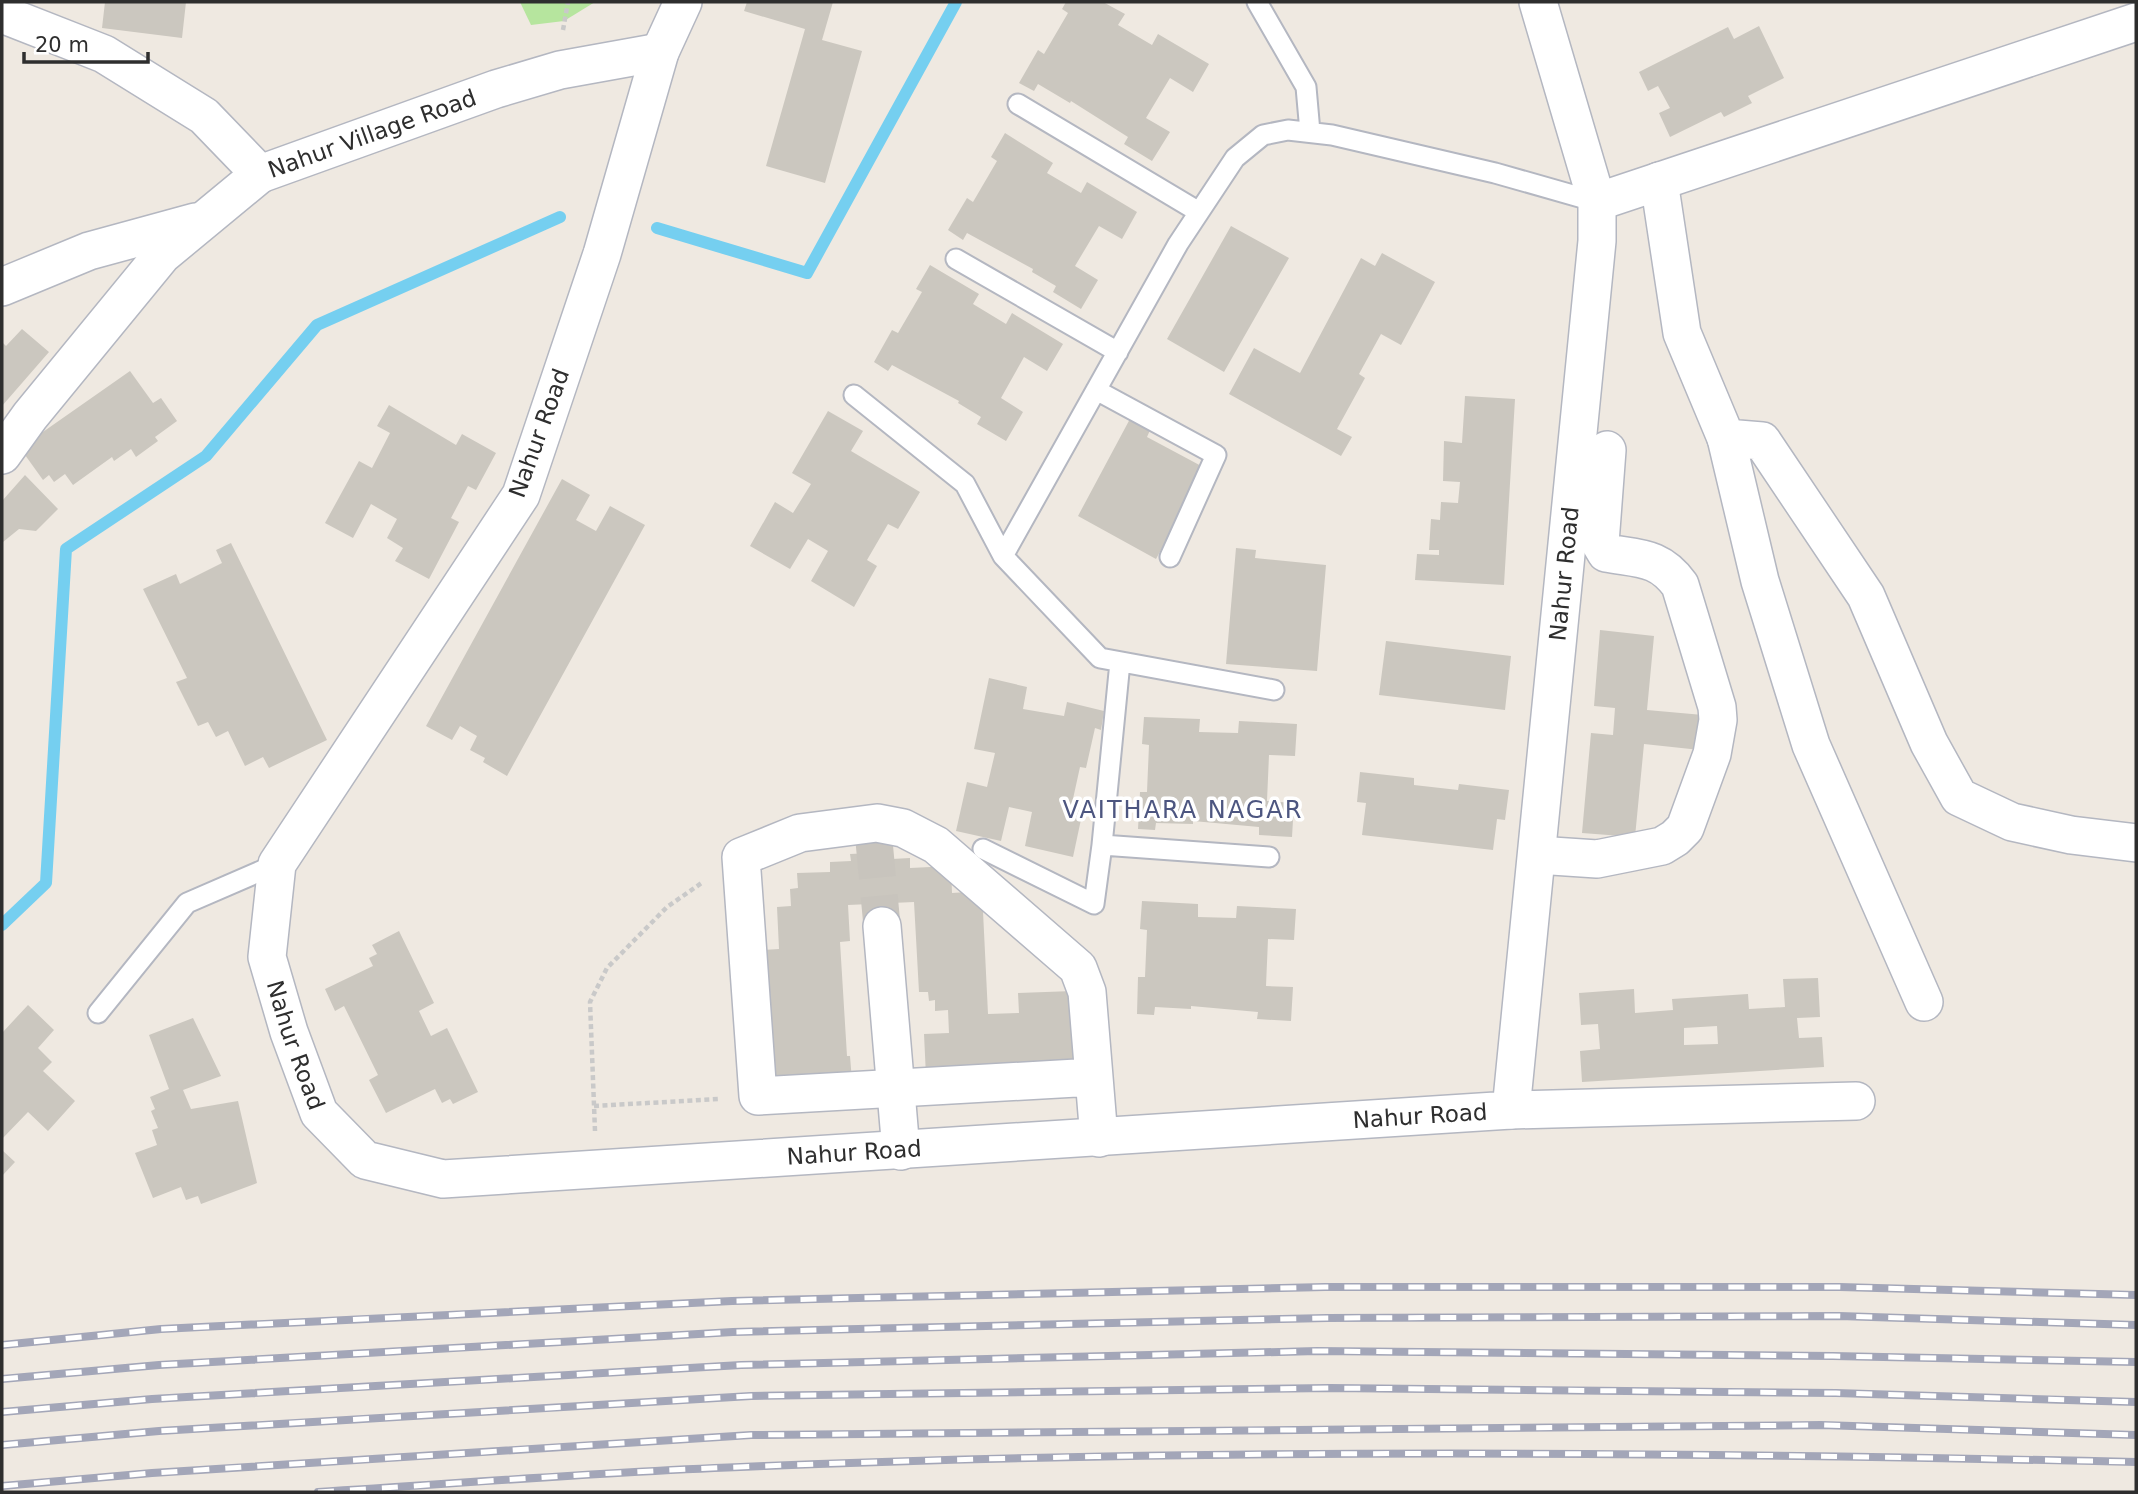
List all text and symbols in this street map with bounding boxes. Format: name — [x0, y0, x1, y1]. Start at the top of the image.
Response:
scale bar — [24, 21, 149, 65]
text: 20 m — [35, 33, 89, 57]
street label: Nahur Village Road — [264, 84, 480, 183]
street label: Nahur Road — [504, 365, 574, 501]
street label: Nahur Road — [1544, 505, 1584, 642]
district label: VAITHARA NAGAR — [1063, 796, 1303, 824]
street label: Nahur Road — [262, 977, 330, 1113]
street label: Nahur Road — [1352, 1099, 1488, 1133]
street label: Nahur Road — [786, 1135, 922, 1170]

